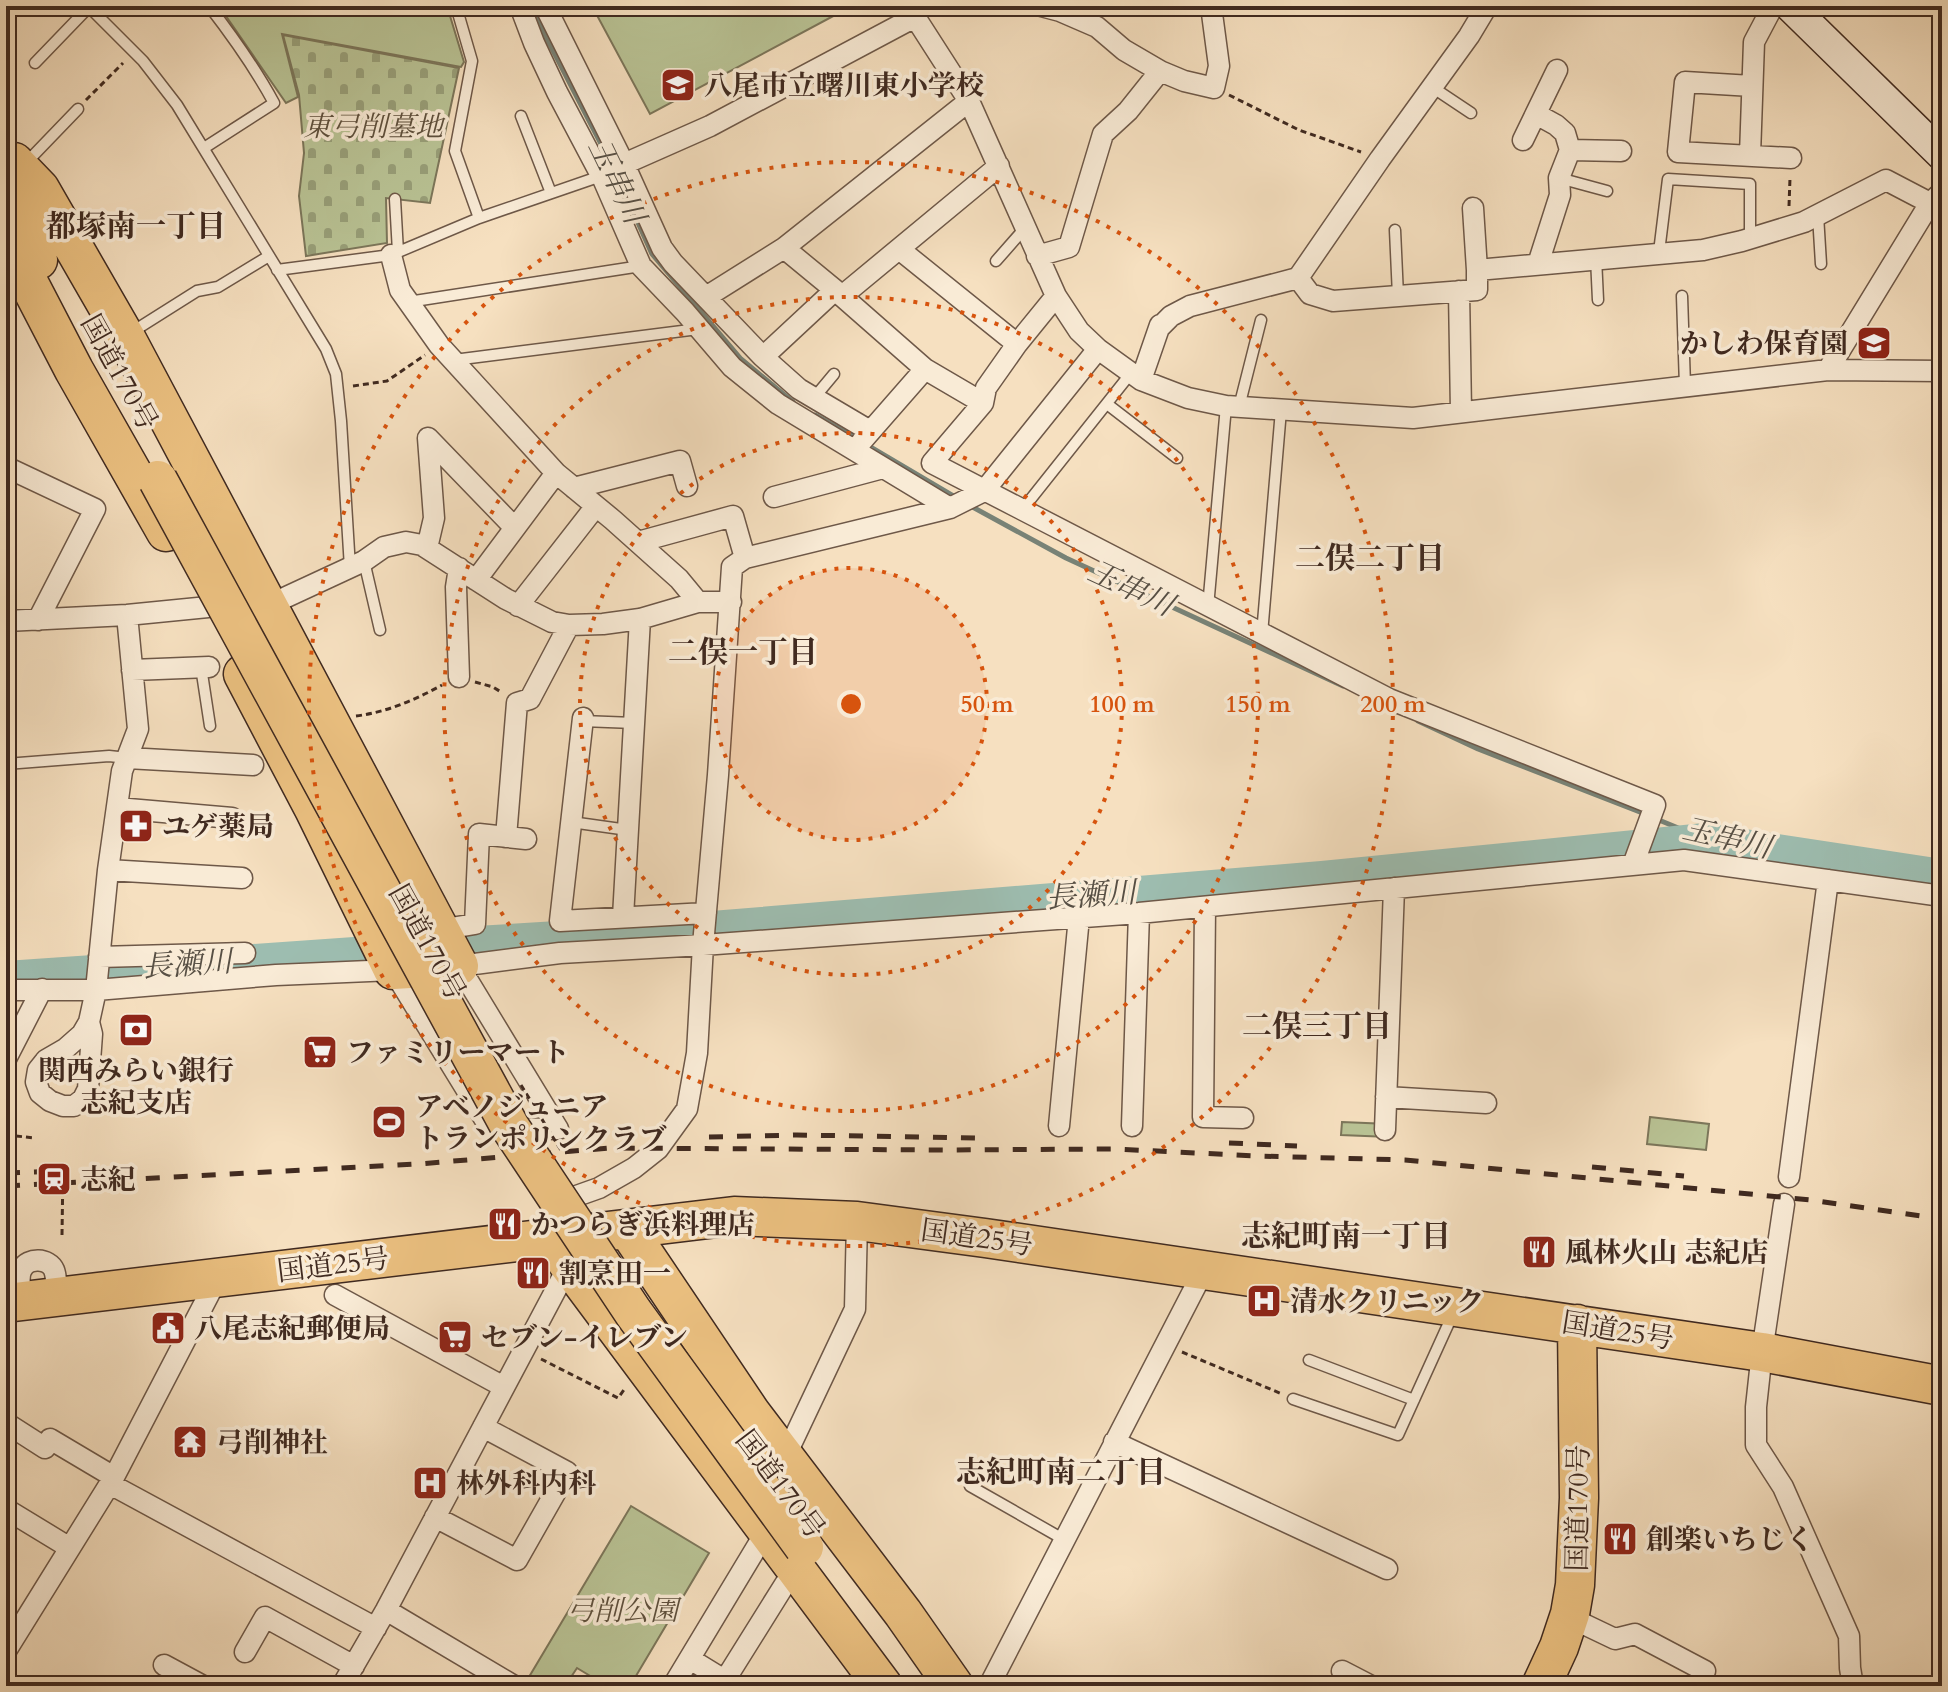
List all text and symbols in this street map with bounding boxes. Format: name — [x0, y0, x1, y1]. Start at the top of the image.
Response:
school or university icon: 八尾市立曙川東小学校 — [659, 66, 697, 104]
place label: 八尾市立曙川東小学校 — [704, 67, 984, 105]
park label: 東弓削墓地 — [303, 108, 446, 146]
water label: 玉串川 — [578, 132, 656, 233]
district label: 都塚南一丁目 — [46, 206, 226, 247]
street label: 国道170号 — [72, 308, 167, 437]
school or university icon: かしわ保育園 — [1855, 324, 1893, 362]
place label: かしわ保育園 — [1680, 325, 1848, 363]
district label: 二俣二丁目 — [1295, 538, 1445, 579]
water label: 玉串川 — [1081, 551, 1183, 627]
district label: 二俣一丁目 — [668, 632, 818, 673]
text: 50 m — [960, 688, 1014, 721]
text: 100 m — [1089, 688, 1156, 721]
text: 150 m — [1225, 688, 1292, 721]
text: 200 m — [1360, 688, 1427, 721]
centre of rings — [837, 690, 865, 718]
pharmacy icon: ユゲ薬局 — [117, 807, 155, 845]
place label: ユゲ薬局 — [162, 808, 274, 846]
water label: 玉串川 — [1678, 808, 1778, 869]
water label: 長瀬川 — [1045, 872, 1140, 919]
street label: 国道170号 — [380, 878, 475, 1007]
water label: 長瀬川 — [141, 941, 236, 988]
district label: 二俣三丁目 — [1242, 1006, 1392, 1047]
bank icon: 関西みらい銀行 志紀支店 — [117, 1011, 155, 1049]
supermarket icon: ファミリーマート — [301, 1033, 339, 1071]
place label: ファミリーマート — [346, 1034, 569, 1072]
place label: 関西みらい銀行 志紀支店 — [38, 1052, 234, 1122]
place label: アベノジュニア トランポリンクラブ — [415, 1088, 666, 1158]
sports icon: アベノジュニア トランポリンクラブ — [370, 1103, 408, 1141]
station icon: 志紀 — [35, 1160, 73, 1198]
place label: 志紀 — [80, 1161, 136, 1199]
restaurant icon: かつらぎ浜料理店 — [486, 1205, 524, 1243]
place label: かつらぎ浜料理店 — [531, 1206, 755, 1244]
street label: 国道25号 — [918, 1211, 1035, 1265]
district label: 志紀町南一丁目 — [1241, 1216, 1451, 1257]
restaurant icon: 風林火山 志紀店 — [1520, 1233, 1558, 1271]
place label: 風林火山 志紀店 — [1565, 1234, 1769, 1272]
street label: 国道25号 — [275, 1239, 391, 1291]
restaurant icon: 割烹田一 — [514, 1254, 552, 1292]
place label: 割烹田一 — [559, 1255, 671, 1293]
hospital icon: 清水クリニック — [1245, 1282, 1283, 1320]
place label: 清水クリニック — [1290, 1283, 1484, 1321]
street label: 国道25号 — [1559, 1303, 1676, 1359]
public building icon: 八尾志紀郵便局 — [149, 1309, 187, 1347]
place label: 八尾志紀郵便局 — [194, 1310, 390, 1348]
supermarket icon: セブン-イレブン — [436, 1318, 474, 1356]
place label: セブン-イレブン — [481, 1319, 688, 1357]
street label: 国道170号 — [727, 1422, 834, 1547]
temple icon: 弓削神社 — [171, 1423, 209, 1461]
place label: 弓削神社 — [216, 1424, 328, 1462]
street label: 国道170号 — [1558, 1444, 1598, 1572]
district label: 志紀町南二丁目 — [956, 1452, 1166, 1493]
hospital icon: 林外科内科 — [411, 1464, 449, 1502]
place label: 林外科内科 — [456, 1465, 597, 1503]
restaurant icon: 創楽いちじく — [1601, 1520, 1639, 1558]
place label: 創楽いちじく — [1646, 1521, 1814, 1559]
park label: 弓削公園 — [566, 1592, 682, 1630]

